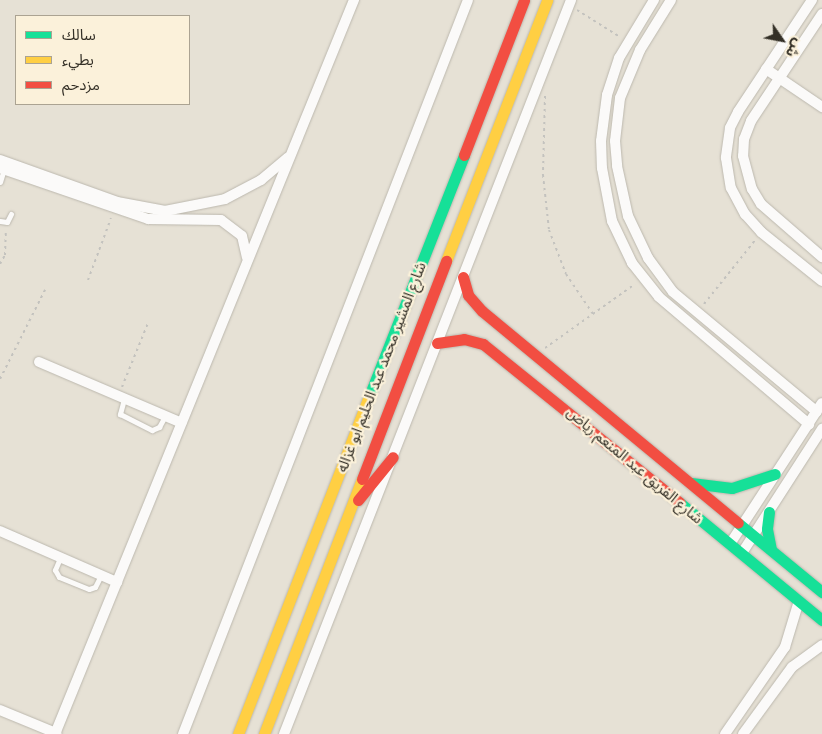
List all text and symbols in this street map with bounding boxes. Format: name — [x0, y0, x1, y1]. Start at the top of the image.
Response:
legend — [15, 15, 190, 105]
north arrow — [757, 15, 807, 65]
text: سالك — [62, 25, 96, 44]
text: ش — [782, 35, 807, 61]
text: بطيء — [62, 50, 94, 69]
text: مزدحم — [62, 75, 100, 94]
street label: شارع المشير محمد عبد الحليم ابو غزاله — [332, 259, 430, 475]
street label: شارع الفريق عبد المنعم رياض — [563, 403, 707, 527]

